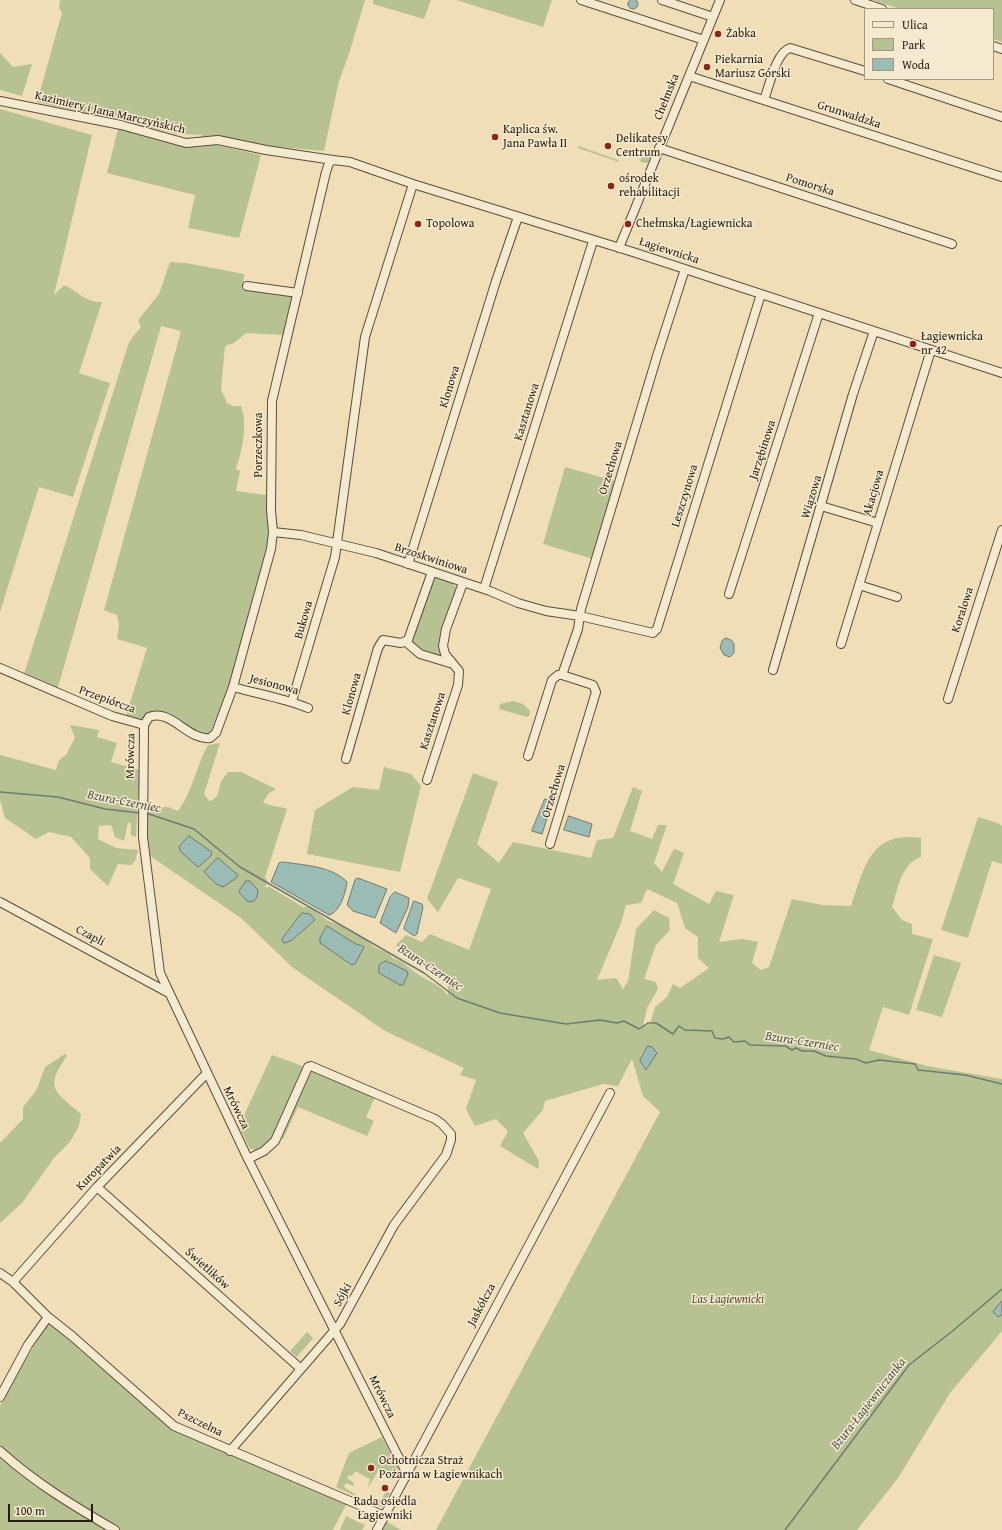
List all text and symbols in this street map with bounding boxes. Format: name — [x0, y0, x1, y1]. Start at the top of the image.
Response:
legend — [864, 8, 994, 80]
text: Ulica — [902, 16, 928, 33]
place label: Żabka — [726, 27, 756, 41]
marker: Żabka — [713, 29, 723, 39]
text: Park — [902, 36, 925, 53]
place label: Piekarnia Mariusz Górski — [715, 53, 790, 81]
text: Woda — [902, 56, 930, 73]
marker: Piekarnia Mariusz Górski — [702, 62, 712, 72]
street label: Chełmska — [651, 72, 683, 122]
street label: Kazimiery i Jana Marczyńskich — [33, 89, 187, 137]
street label: Grunwaldzka — [815, 98, 883, 132]
place label: Kaplica św. Jana Pawła II — [503, 123, 567, 151]
marker: Kaplica św. Jana Pawła II — [490, 132, 500, 142]
place label: Delikatesy Centrum — [616, 132, 668, 160]
marker: Delikatesy Centrum — [603, 141, 613, 151]
street label: Pomorska — [784, 170, 836, 200]
place label: ośrodek rehabilitacji — [619, 172, 680, 200]
marker: ośrodek rehabilitacji — [606, 181, 616, 191]
place label: Topolowa — [426, 217, 474, 231]
place label: Chełmska/Łagiewnicka — [636, 217, 752, 231]
marker: Topolowa — [413, 219, 423, 229]
marker: Chełmska/Łagiewnicka — [623, 219, 633, 229]
street label: Łagiewnicka — [637, 235, 701, 267]
place label: Łagiewnicka nr 42 — [921, 330, 983, 358]
marker: Łagiewnicka nr 42 — [908, 339, 918, 349]
street label: Klonowa — [437, 364, 463, 410]
street label: Kasztanowa — [511, 381, 543, 443]
street label: Porzeczkowa — [252, 413, 266, 477]
street label: Jarzębinowa — [747, 419, 779, 481]
street label: Orzechowa — [596, 440, 626, 496]
street label: Leszczynowa — [669, 463, 701, 529]
street label: Akacjowa — [861, 468, 887, 518]
street label: Wiązowa — [799, 474, 825, 520]
street label: Brzoskwiniowa — [393, 540, 469, 578]
street label: Koralowa — [949, 585, 977, 635]
street label: Bukowa — [292, 599, 316, 641]
street label: Klonowa — [339, 671, 365, 717]
street label: Jesionowa — [248, 672, 300, 698]
street label: Przepiórcza — [77, 683, 137, 717]
street label: Kasztanowa — [417, 691, 449, 751]
street label: Mrówcza — [123, 733, 139, 779]
street label: Orzechowa — [539, 763, 569, 819]
water label: Bzura-Czerniec — [86, 787, 162, 817]
street label: Czapli — [73, 922, 107, 950]
water label: Bzura-Czerniec — [394, 941, 466, 995]
water label: Bzura-Czerniec — [764, 1028, 840, 1056]
street label: Mrówcza — [220, 1084, 252, 1132]
street label: Kuropatwia — [74, 1142, 124, 1194]
street label: Świetlików — [182, 1245, 232, 1293]
street label: Sójki — [331, 1281, 355, 1309]
street label: Jaskółcza — [465, 1281, 499, 1329]
park label: Las Łagiewnicki — [692, 1293, 764, 1307]
water label: Bzura-Łagiewniczanka — [828, 1355, 910, 1453]
street label: Mrówcza — [366, 1373, 398, 1421]
street label: Pszczelna — [175, 1406, 225, 1440]
place label: Ochotnicza Straż Pożarna w Łagiewnikach — [379, 1454, 502, 1482]
marker: Ochotnicza Straż Pożarna w Łagiewnikach — [366, 1463, 376, 1473]
marker: Rada osiedla Łagiewniki — [380, 1483, 390, 1493]
place label: Rada osiedla Łagiewniki — [354, 1495, 416, 1523]
scale bar — [10, 1496, 95, 1522]
text: 100 m — [15, 1502, 45, 1519]

